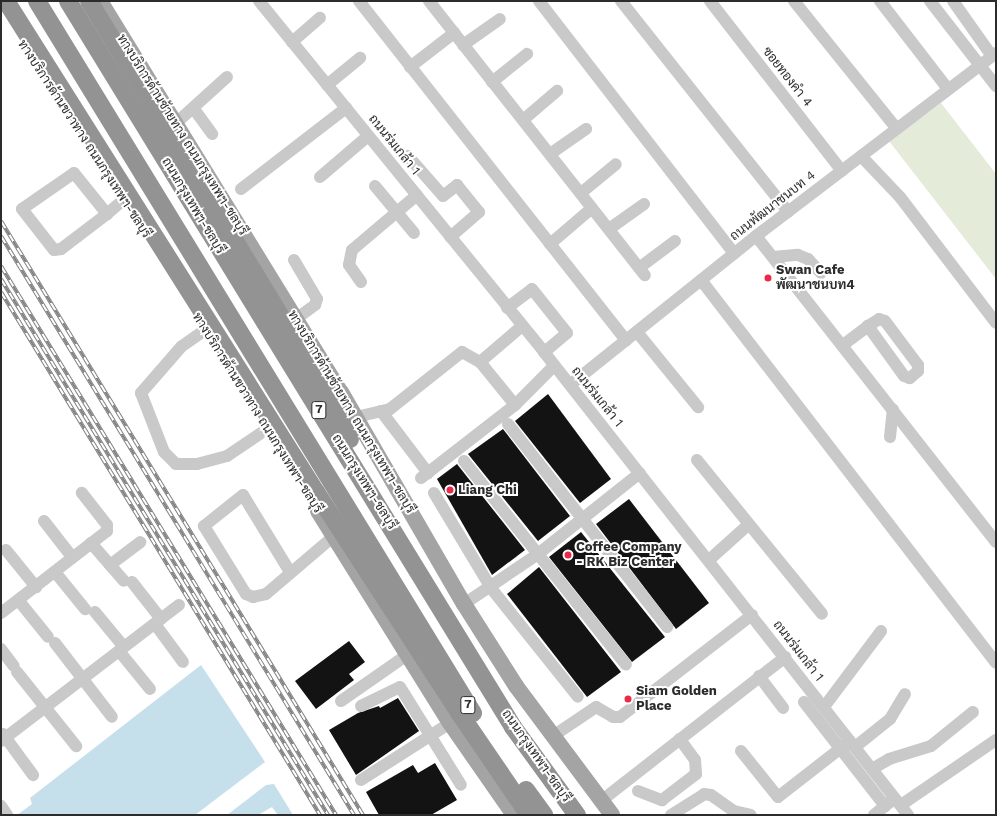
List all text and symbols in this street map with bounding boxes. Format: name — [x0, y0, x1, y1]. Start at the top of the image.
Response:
street label: ทางบริการด้านซ้ายทาง ถนนกรุงเทพฯ-ชลบุรี — [113, 32, 251, 238]
street label: ทางบริการด้านขวาทาง ถนนกรุงเทพฯ-ชลบุรี — [14, 37, 154, 241]
street label: ซอยทองคำ 4 — [759, 44, 815, 110]
street label: ถนนร่มเกล้า 1 — [365, 112, 423, 178]
street label: ถนนกรุงเทพฯ-ชลบุรี — [158, 155, 228, 257]
street label: ถนนพัฒนาชนบท 4 — [727, 168, 819, 244]
place label: Swan Cafe พัฒนาชนบท4 — [776, 263, 855, 294]
marker: Swan Cafe พัฒนาชนบท4 — [763, 273, 773, 283]
street label: ทางบริการด้านซ้ายทาง ถนนกรุงเทพฯ-ชลบุรี — [284, 308, 418, 516]
street label: ทางบริการด้านขวาทาง ถนนกรุงเทพฯ-ชลบุรี — [189, 310, 325, 516]
street label: ถนนร่มเกล้า 1 — [568, 364, 626, 430]
road number: 7 — [311, 400, 327, 420]
street label: ถนนกรุงเทพฯ-ชลบุรี — [328, 431, 400, 533]
place label: Liang Chi — [458, 482, 517, 498]
marker: Liang Chi — [445, 485, 455, 495]
place label: Coffee Company - RK Biz Center — [576, 540, 682, 571]
marker: Coffee Company - RK Biz Center — [563, 550, 573, 560]
street label: ถนนร่มเกล้า 1 — [769, 617, 827, 685]
place label: Siam Golden Place — [636, 684, 717, 715]
marker: Siam Golden Place — [623, 694, 633, 704]
road number: 7 — [460, 695, 476, 715]
street label: ถนนกรุงเทพฯ-ชลบุรี — [498, 707, 574, 805]

